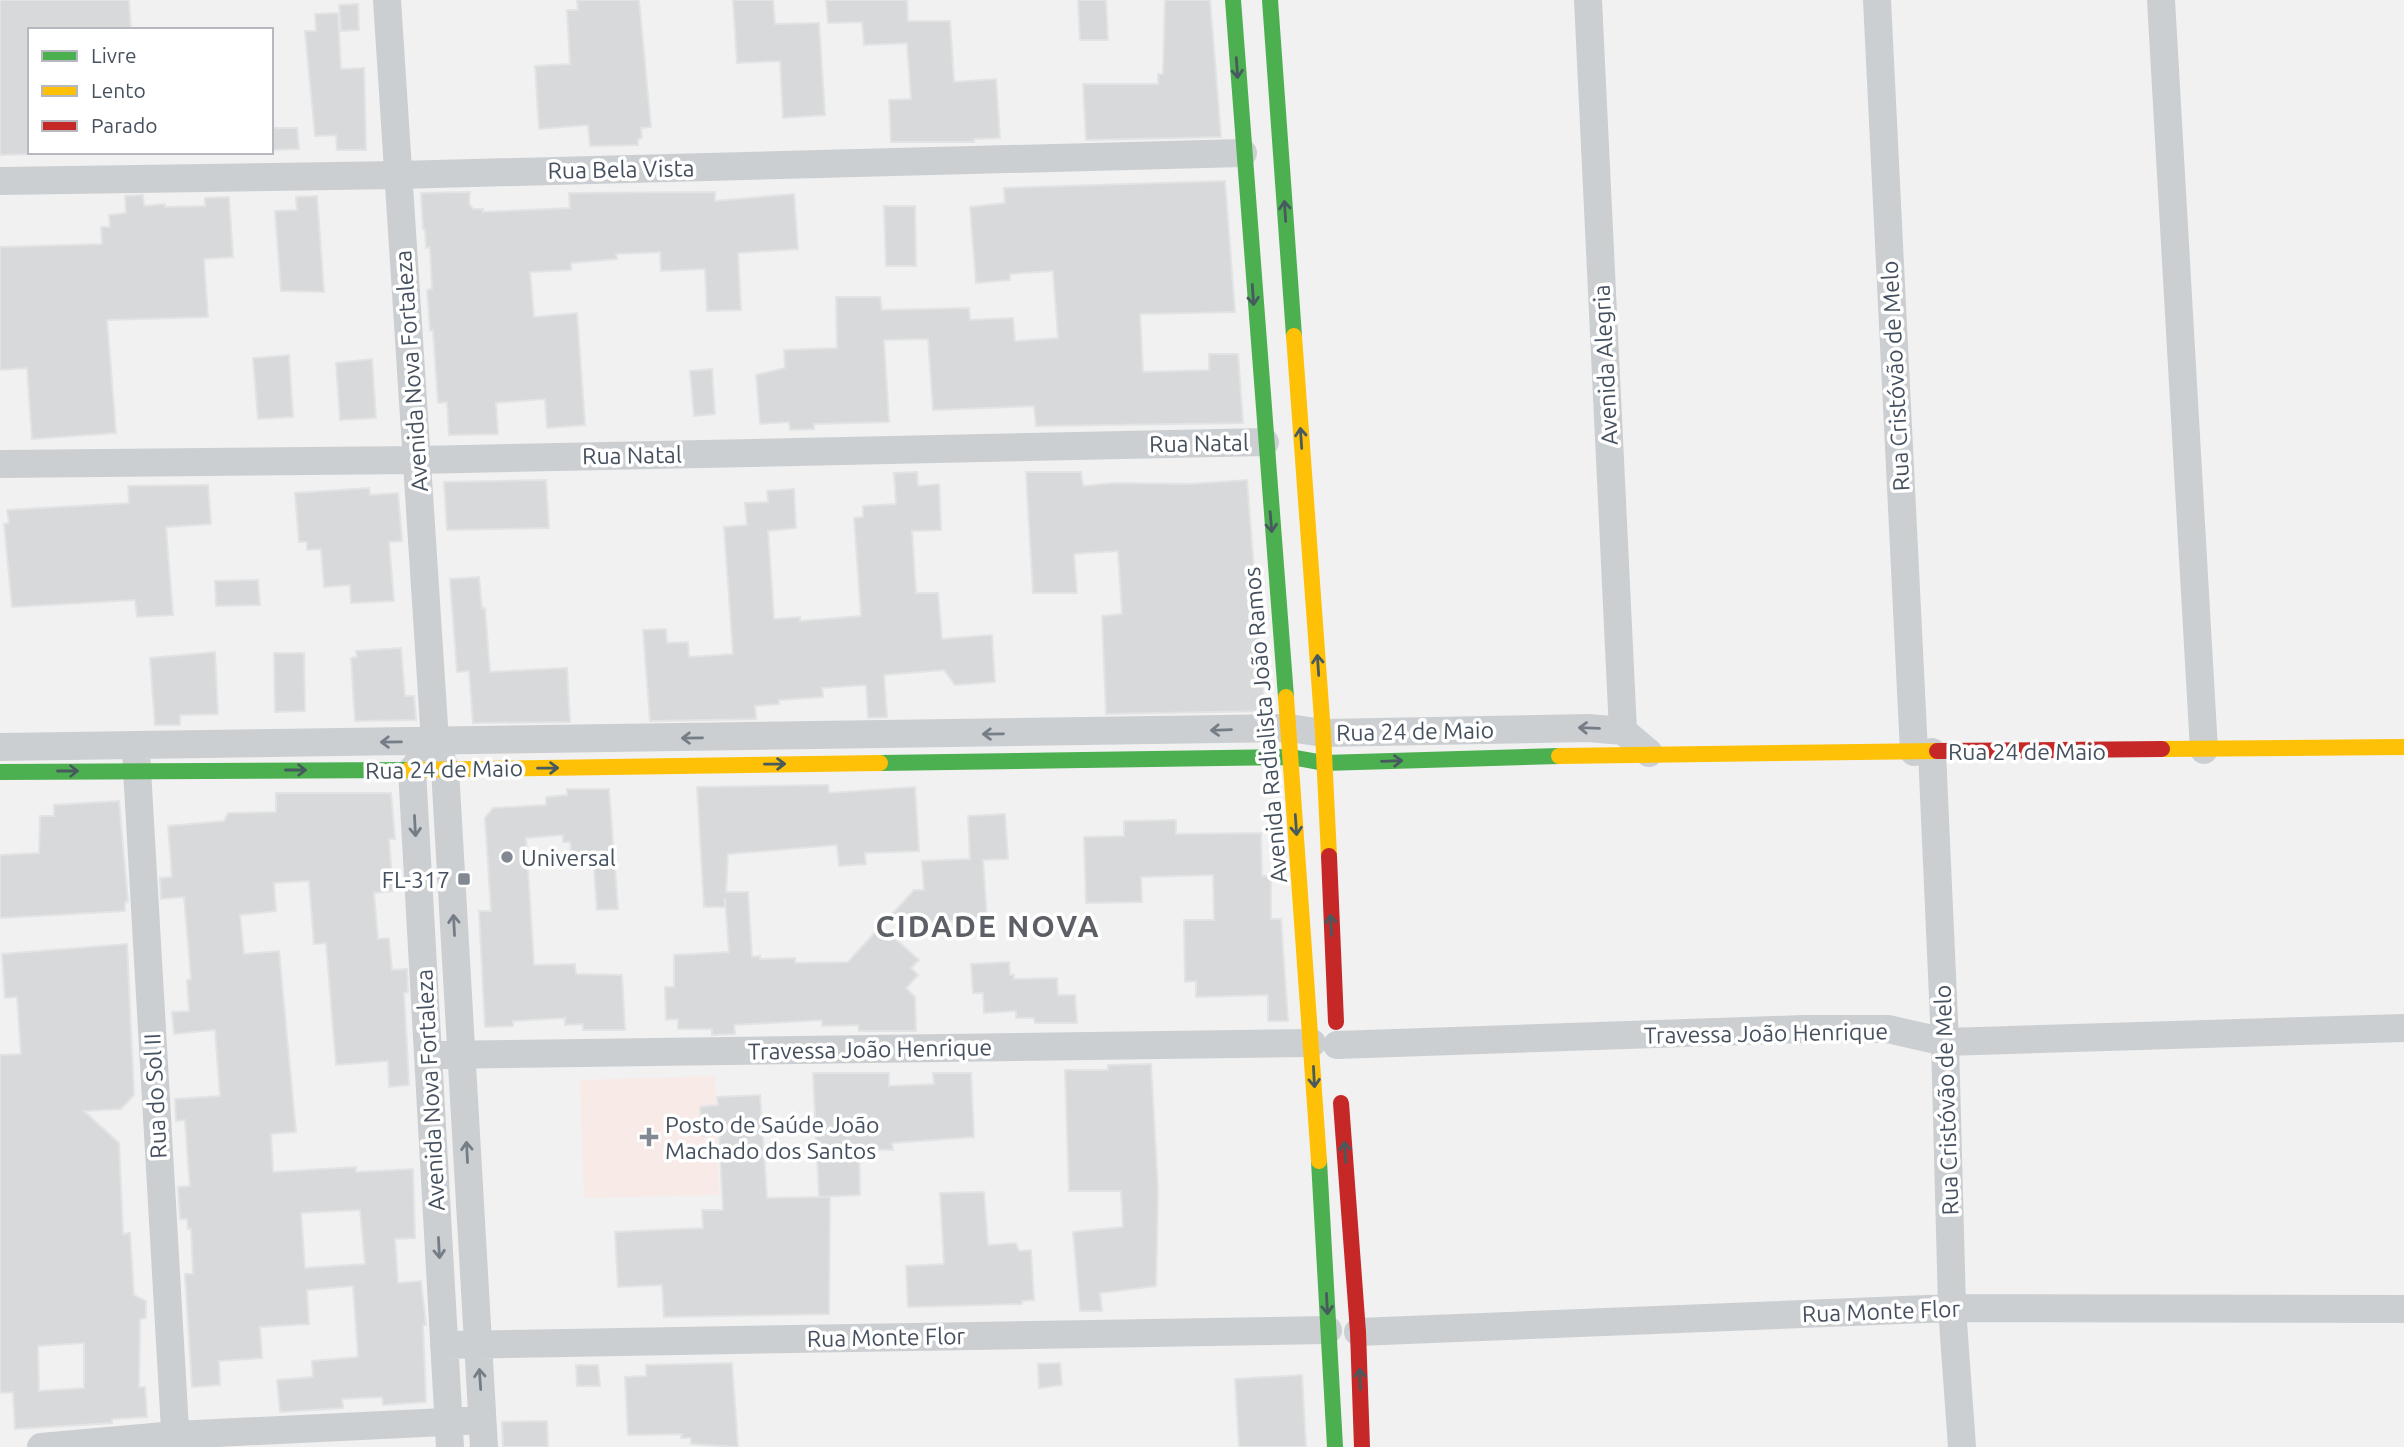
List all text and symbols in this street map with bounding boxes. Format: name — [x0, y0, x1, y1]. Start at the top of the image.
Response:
legend — [28, 28, 273, 154]
text: Livre — [91, 43, 137, 67]
one-way arrow — [1231, 56, 1244, 79]
text: Lento — [91, 78, 146, 102]
text: Parado — [91, 113, 157, 137]
street label: Rua Bela Vista — [547, 155, 695, 183]
one-way arrow — [1278, 201, 1291, 223]
street label: Avenida Nova Fortaleza — [390, 249, 432, 493]
street label: Rua Cristóvão de Melo — [1876, 260, 1914, 492]
one-way arrow — [1247, 283, 1260, 306]
street label: Avenida Alegria — [1588, 284, 1622, 446]
one-way arrow — [1295, 427, 1308, 450]
street label: Rua Natal — [1149, 430, 1249, 456]
street label: Rua Natal — [582, 442, 682, 468]
one-way arrow — [1265, 510, 1278, 533]
street label: Avenida Radialista João Ramos — [1239, 566, 1291, 884]
one-way arrow — [1311, 654, 1324, 677]
street label: Rua 24 de Maio — [1336, 717, 1494, 745]
one-way arrow — [1578, 722, 1601, 735]
one-way arrow — [1210, 723, 1233, 737]
one-way arrow — [982, 727, 1005, 741]
one-way arrow — [681, 732, 704, 745]
one-way arrow — [380, 735, 403, 749]
street label: Rua 24 de Maio — [1948, 739, 2106, 764]
one-way arrow — [1380, 754, 1403, 767]
street label: Rua 24 de Maio — [365, 755, 523, 783]
one-way arrow — [763, 758, 786, 771]
one-way arrow — [536, 761, 559, 775]
one-way arrow — [284, 763, 307, 777]
one-way arrow — [56, 764, 79, 778]
one-way arrow — [409, 814, 422, 837]
one-way arrow — [1290, 814, 1303, 836]
place label: Universal — [521, 845, 616, 870]
marker: Universal — [499, 849, 515, 865]
place label: FL-317 — [382, 867, 450, 892]
marker: FL-317 — [456, 871, 472, 887]
district label: CIDADE NOVA — [876, 909, 1100, 943]
one-way arrow — [447, 914, 460, 936]
one-way arrow — [1325, 914, 1338, 937]
street label: Avenida Nova Fortaleza — [411, 968, 449, 1212]
street label: Rua Cristóvão de Melo — [1929, 984, 1963, 1216]
street label: Travessa João Henrique — [1644, 1018, 1888, 1048]
street label: Rua do Sol II — [139, 1033, 171, 1159]
street label: Travessa João Henrique — [748, 1034, 992, 1064]
one-way arrow — [1307, 1065, 1320, 1088]
place label: Posto de Saúde João Machado dos Santos — [665, 1112, 880, 1163]
marker: Posto de Saúde João Machado dos Santos — [639, 1127, 659, 1147]
one-way arrow — [460, 1141, 473, 1164]
one-way arrow — [1338, 1141, 1351, 1164]
one-way arrow — [433, 1237, 446, 1259]
one-way arrow — [1320, 1292, 1333, 1315]
street label: Rua Monte Flor — [1801, 1296, 1961, 1326]
street label: Rua Monte Flor — [807, 1323, 966, 1351]
one-way arrow — [473, 1368, 486, 1391]
one-way arrow — [1353, 1368, 1366, 1391]

